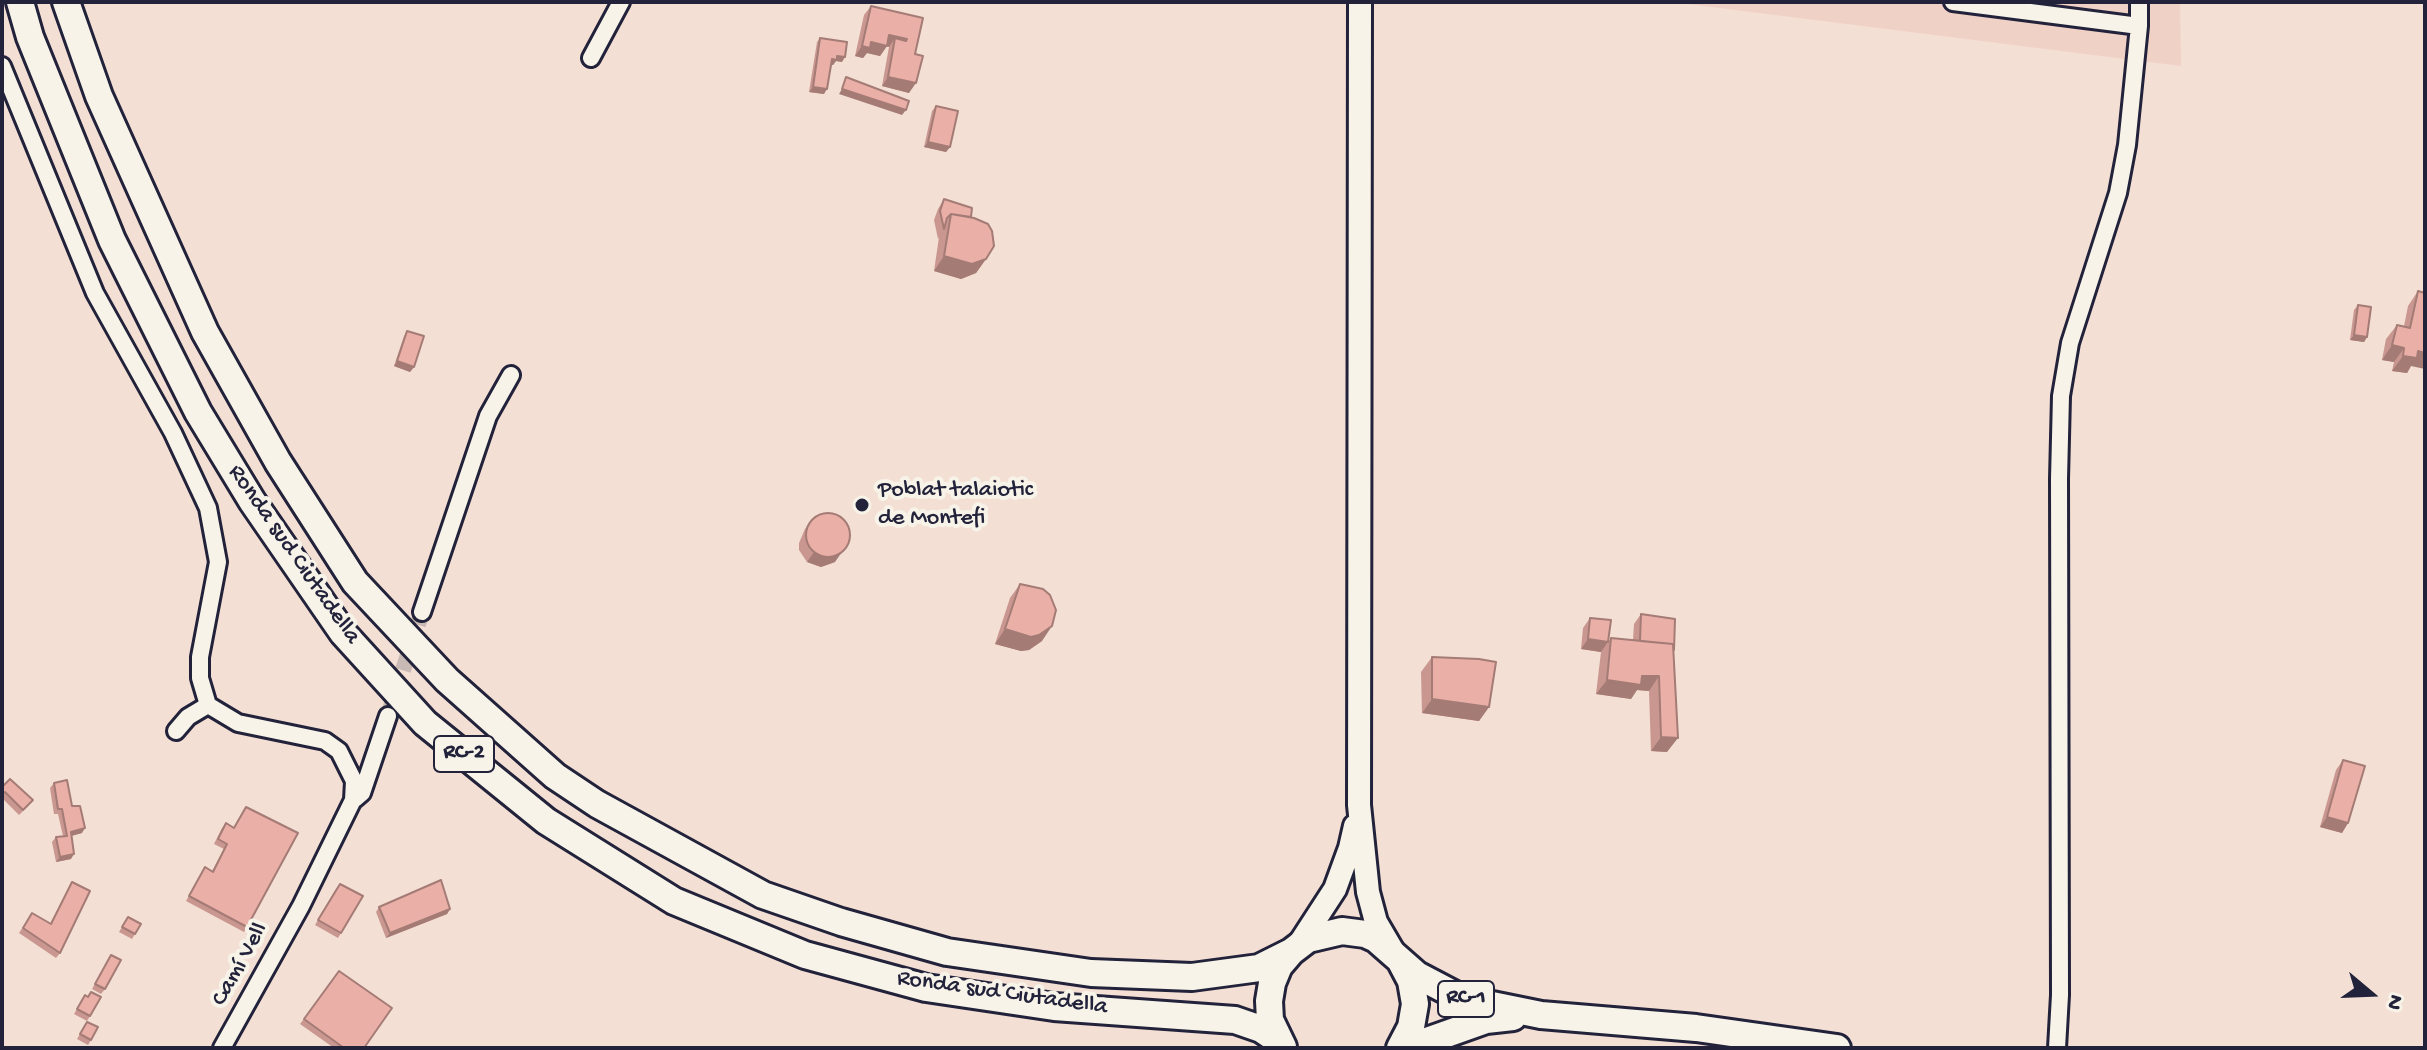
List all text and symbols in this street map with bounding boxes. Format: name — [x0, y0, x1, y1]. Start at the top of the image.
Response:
street label: Ronda sud Ciutadella — [220, 460, 366, 650]
place label: Poblat talaiotic de Montefi — [878, 477, 1033, 533]
marker: Poblat talaiotic de Montefi — [853, 496, 871, 514]
road number: RC-2 — [434, 736, 494, 772]
street label: Camí Vell — [206, 918, 276, 1012]
north arrow — [2331, 954, 2411, 1034]
street label: Ronda sud Ciutadella — [895, 965, 1109, 1023]
road number: RC-1 — [1438, 981, 1494, 1017]
text: N — [2379, 991, 2408, 1013]

